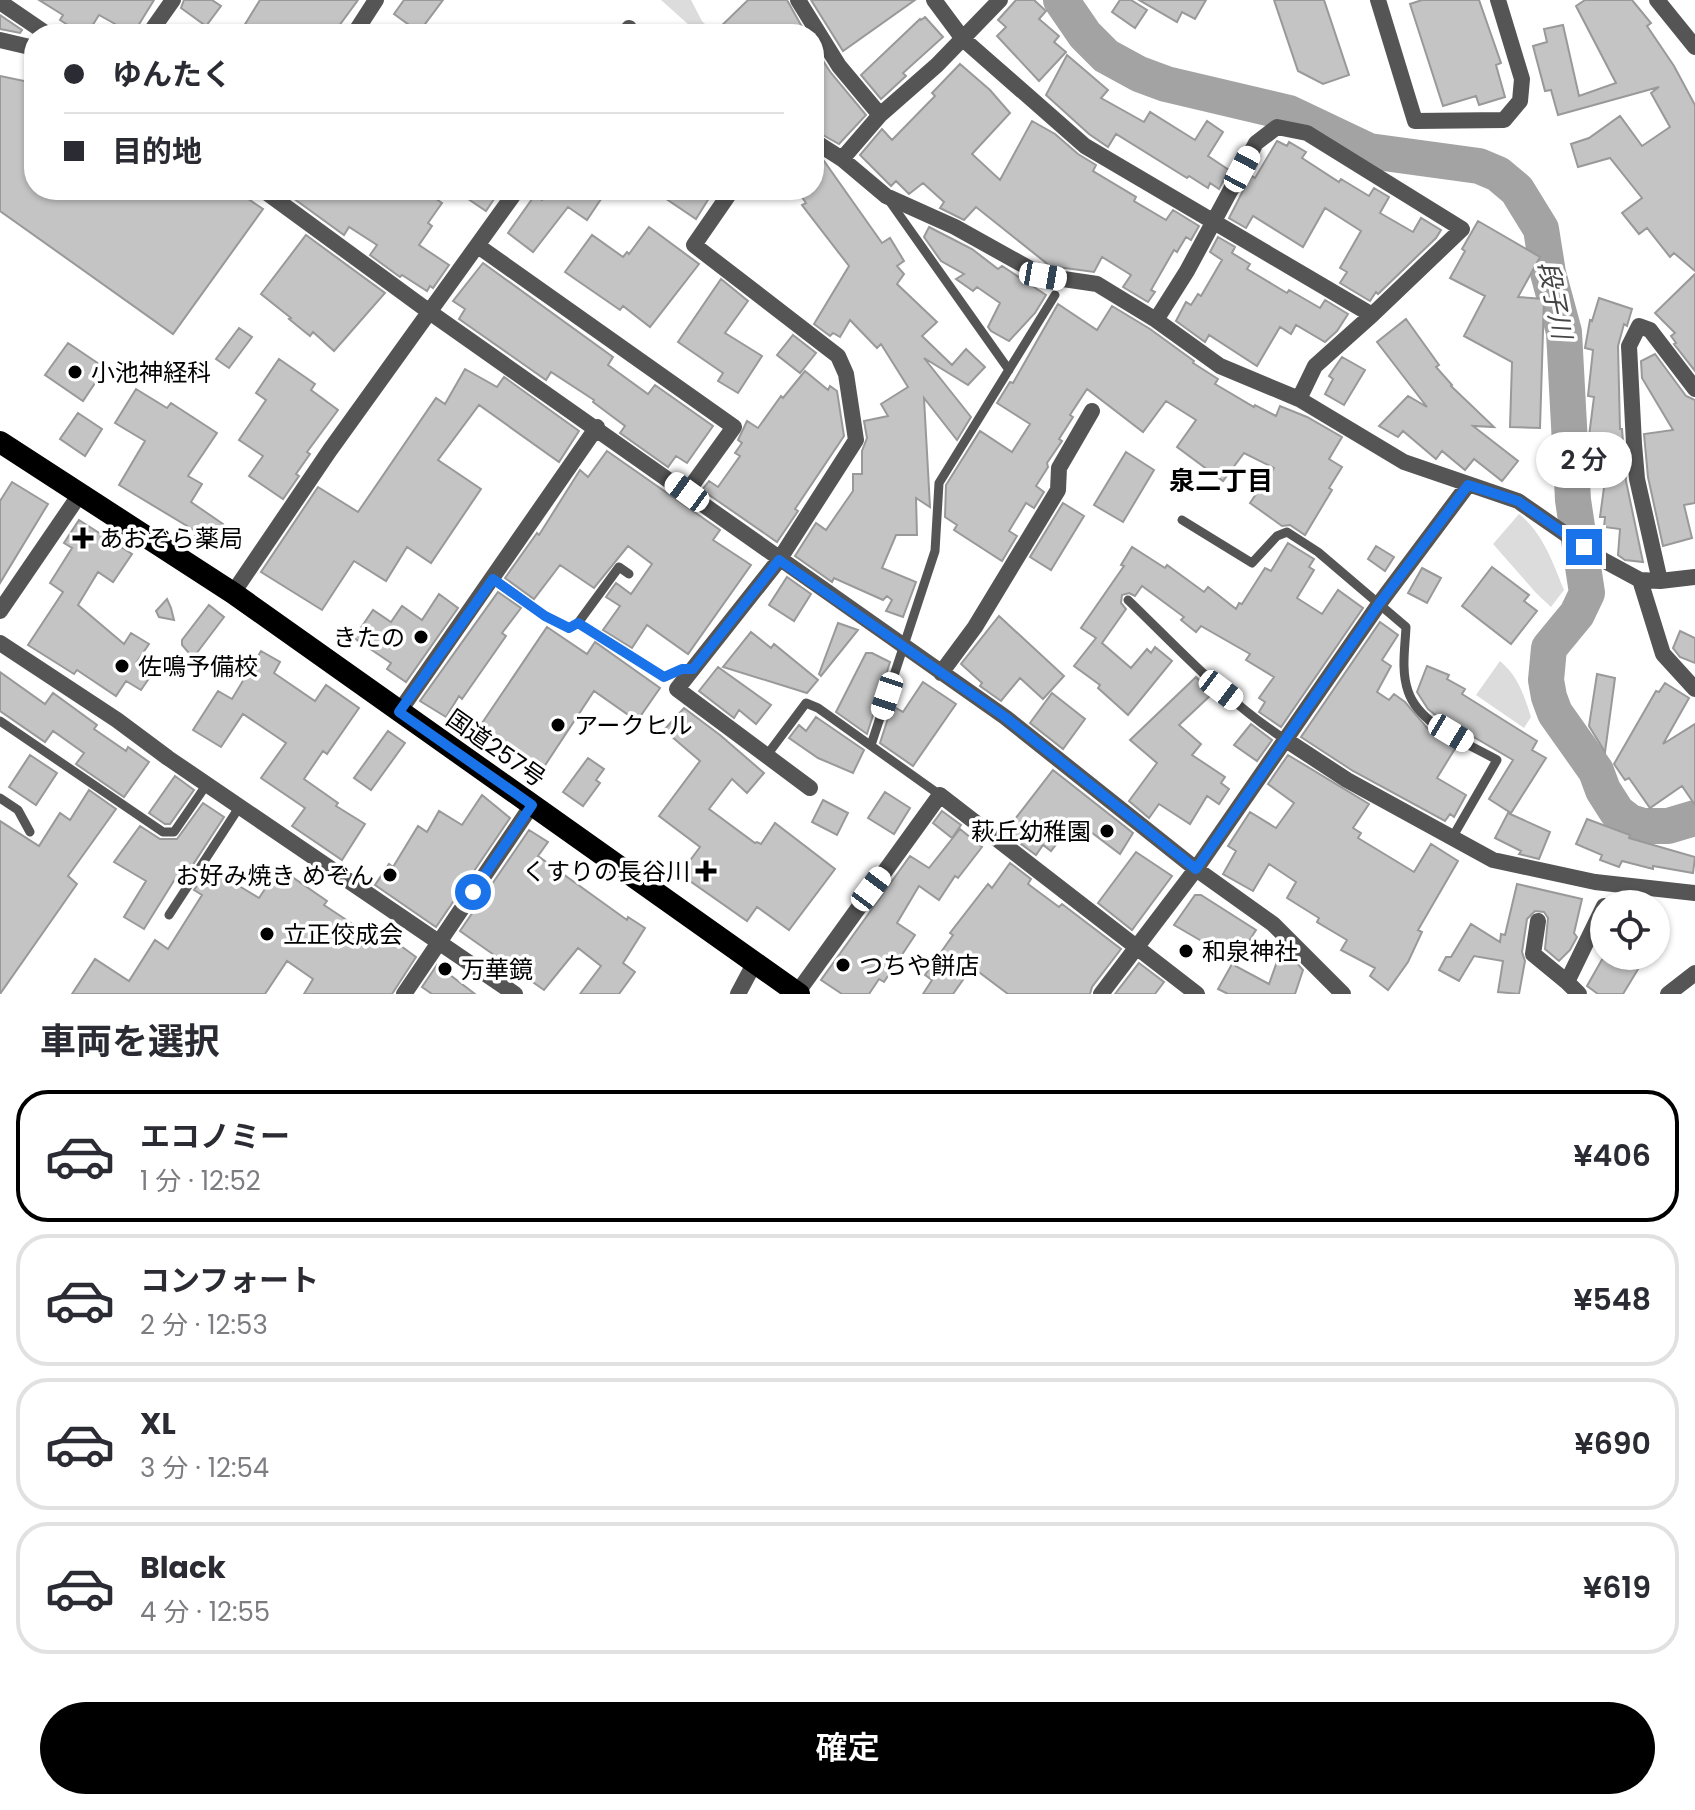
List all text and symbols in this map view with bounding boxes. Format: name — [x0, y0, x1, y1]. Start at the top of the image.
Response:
text: ゆんたく — [112, 53, 232, 96]
text: 目的地 — [112, 130, 202, 173]
car — [1220, 142, 1264, 196]
water label: 段子川 — [1530, 258, 1581, 345]
car — [1017, 260, 1069, 292]
place label: 小池神経科 — [91, 356, 211, 389]
marker: 小池神経科 — [66, 363, 84, 381]
callout: 2 分 — [1536, 431, 1632, 487]
text: 2 分 — [1560, 442, 1608, 478]
district label: 泉二丁目 — [1169, 463, 1273, 499]
car — [661, 468, 713, 516]
place label: あおぞら薬局 — [99, 522, 243, 555]
marker: あおぞら薬局 — [74, 529, 92, 547]
route end — [1566, 529, 1602, 565]
place label: きたの — [333, 621, 405, 654]
marker: きたの — [412, 628, 430, 646]
place label: 佐鳴予備校 — [138, 650, 258, 683]
marker: 佐鳴予備校 — [113, 657, 131, 675]
car — [1195, 666, 1247, 714]
car — [868, 669, 906, 723]
street label: 国道257号 — [440, 702, 552, 794]
place label: アークヒル — [574, 709, 693, 742]
car — [1424, 710, 1478, 756]
marker: アークヒル — [549, 716, 567, 734]
place label: 萩丘幼稚園 — [971, 815, 1091, 848]
marker: 萩丘幼稚園 — [1098, 822, 1116, 840]
place label: くすりの長谷川 — [522, 855, 690, 888]
place label: お好み焼き めぞん — [176, 859, 374, 892]
marker: くすりの長谷川 — [697, 862, 715, 880]
car — [847, 863, 895, 915]
marker: お好み焼き めぞん — [381, 866, 399, 884]
route start — [455, 874, 491, 910]
map controls — [1590, 890, 1670, 970]
button: locate — [1590, 890, 1670, 970]
place label: 立正佼成会 — [283, 918, 403, 951]
marker: 立正佼成会 — [258, 925, 276, 943]
place label: 和泉神社 — [1202, 935, 1298, 968]
marker: 和泉神社 — [1177, 942, 1195, 960]
place label: つちや餅店 — [859, 949, 979, 982]
place label: 万華鏡 — [461, 953, 533, 986]
marker: つちや餅店 — [834, 956, 852, 974]
marker: 万華鏡 — [436, 960, 454, 978]
text: 車両を選択 — [40, 1016, 220, 1067]
text: エコノミー — [140, 1115, 290, 1158]
icon: car — [44, 1120, 116, 1192]
text: ¥406 — [1574, 1134, 1651, 1177]
text: 1 分 · 12:52 — [140, 1163, 261, 1199]
text: コンフォート — [140, 1259, 319, 1302]
icon: car — [44, 1264, 116, 1336]
text: ¥548 — [1573, 1278, 1651, 1321]
text: 2 分 · 12:53 — [140, 1307, 268, 1343]
text: XL — [140, 1402, 176, 1445]
icon: car — [44, 1408, 116, 1480]
text: ¥690 — [1575, 1422, 1651, 1465]
text: 3 分 · 12:54 — [140, 1450, 269, 1486]
text: Black — [140, 1546, 226, 1589]
icon: car — [44, 1552, 116, 1624]
text: ¥619 — [1583, 1566, 1651, 1609]
text: 4 分 · 12:55 — [140, 1594, 270, 1630]
button: 確定 — [40, 1702, 1655, 1794]

